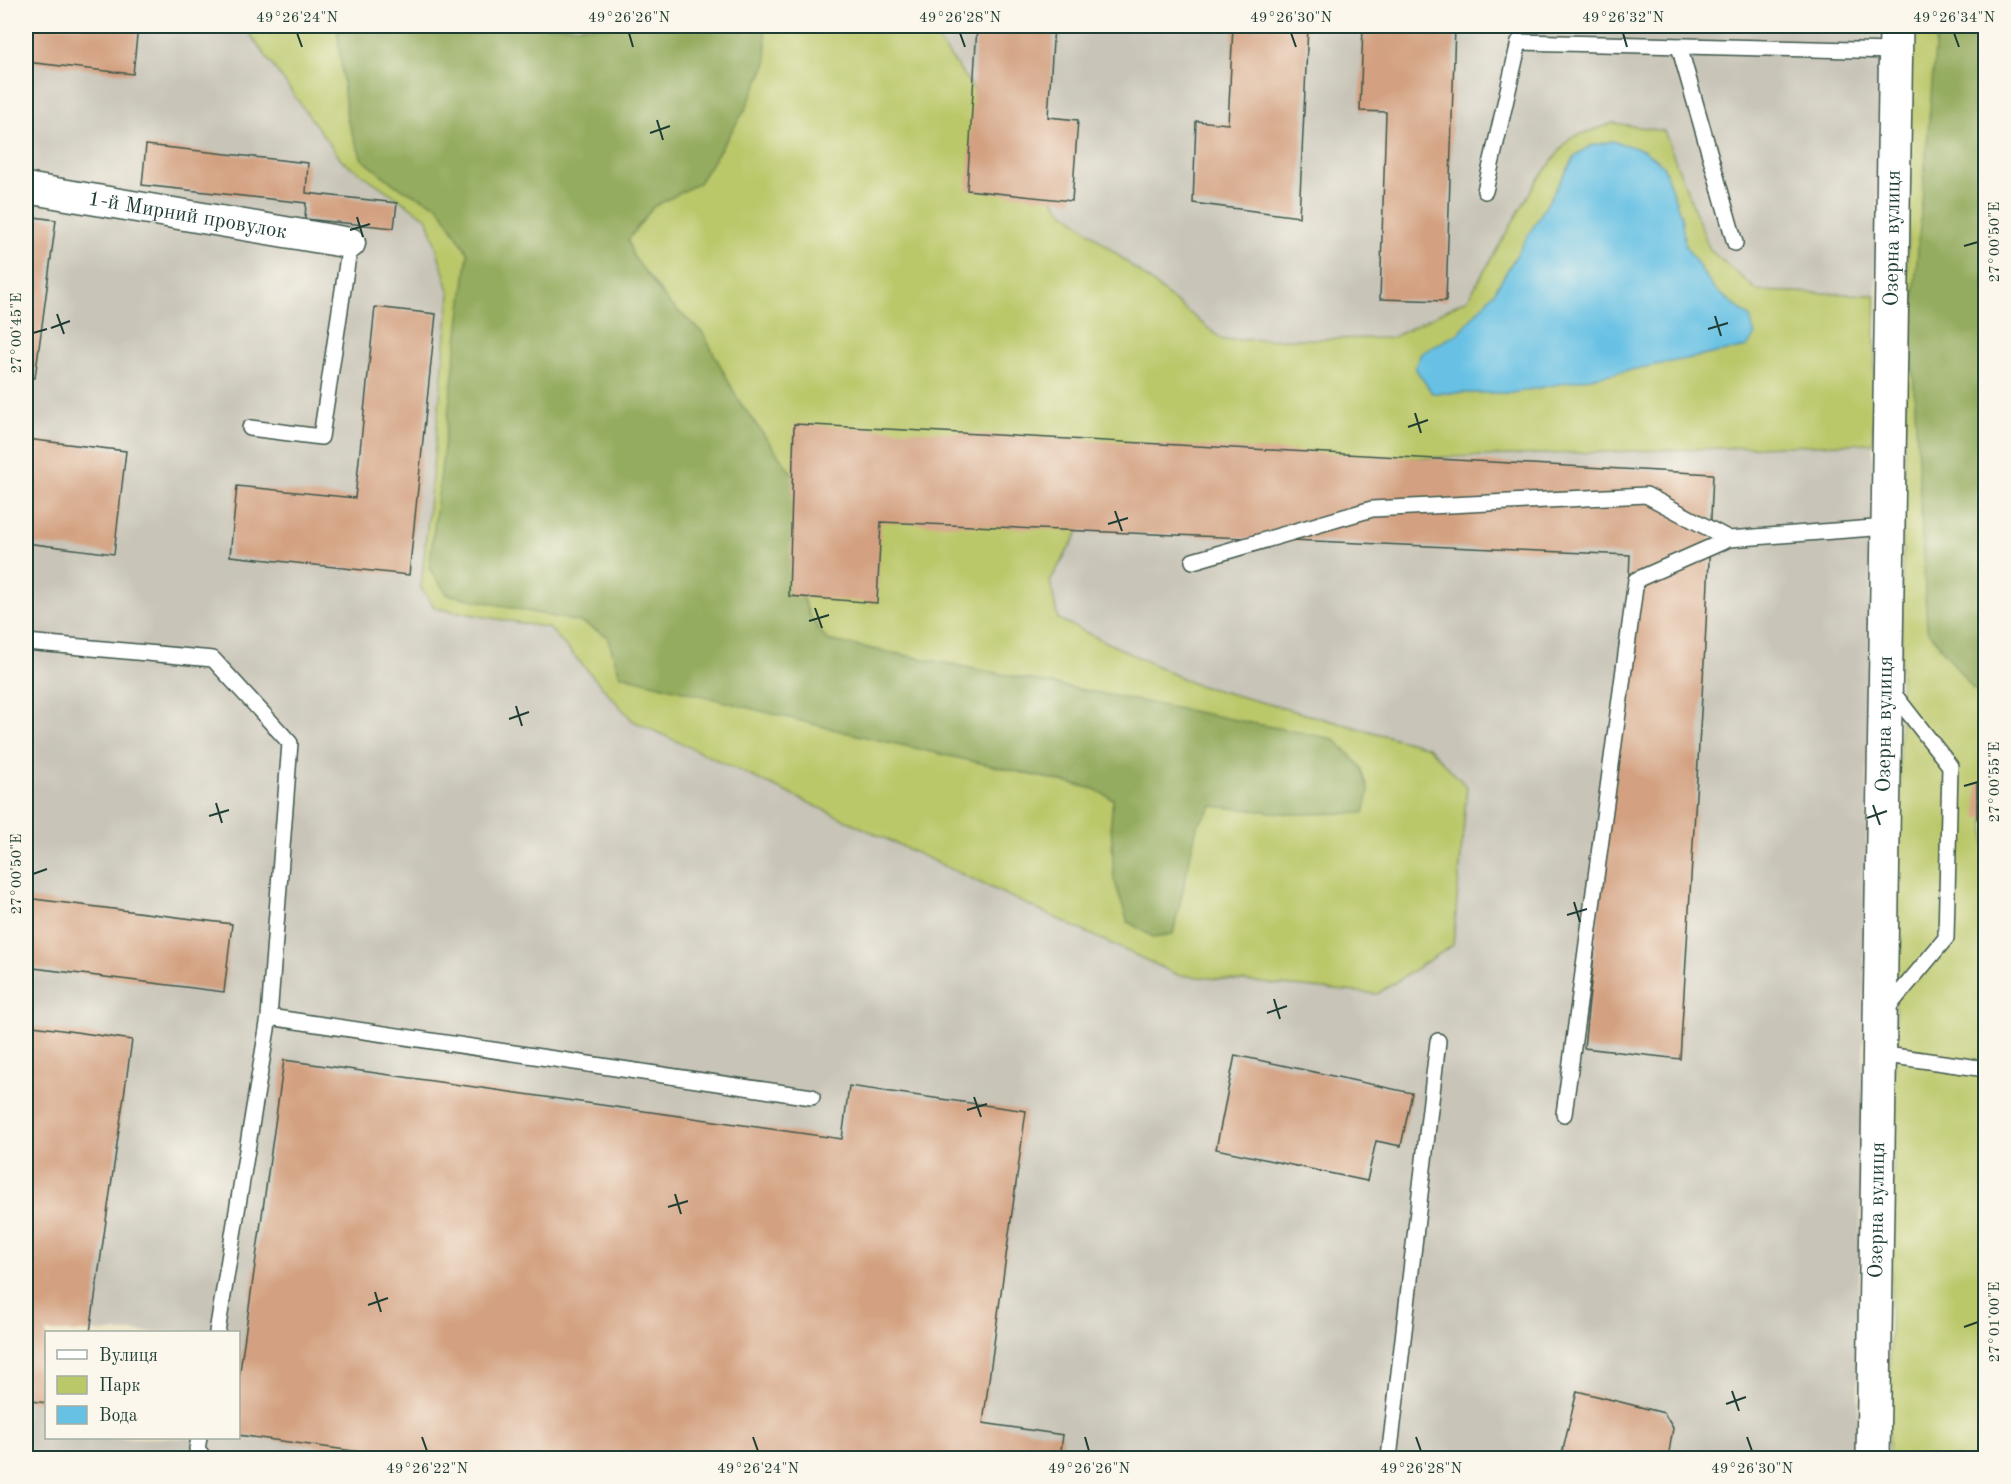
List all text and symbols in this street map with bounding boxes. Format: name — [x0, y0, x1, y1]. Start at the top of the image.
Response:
text: 49°26'24"N — [256, 11, 338, 26]
text: 49°26'26"N — [588, 11, 670, 26]
text: 49°26'28"N — [919, 11, 1001, 26]
text: 49°26'30"N — [1250, 11, 1332, 26]
text: 49°26'32"N — [1582, 11, 1664, 26]
text: 49°26'34"N — [1913, 11, 1995, 26]
street label: Озерна вулиця — [1881, 170, 1904, 307]
street label: 1-й Мирний провулок — [87, 188, 289, 243]
text: 27°00'50"E — [1988, 202, 2003, 282]
text: 27°00'45"E — [10, 293, 25, 373]
street label: Озерна вулиця — [1873, 656, 1896, 793]
text: 27°00'55"E — [1988, 742, 2003, 822]
text: 27°00'50"E — [10, 834, 25, 914]
street label: Озерна вулиця — [1865, 1142, 1889, 1278]
text: 27°01'00"E — [1988, 1282, 2003, 1362]
legend — [45, 1331, 240, 1439]
text: Вулиця — [99, 1347, 158, 1365]
text: Парк — [99, 1377, 140, 1395]
text: Вода — [99, 1407, 138, 1425]
text: 49°26'22"N — [386, 1462, 468, 1477]
text: 49°26'24"N — [717, 1462, 799, 1477]
text: 49°26'26"N — [1048, 1462, 1130, 1477]
text: 49°26'28"N — [1380, 1462, 1462, 1477]
text: 49°26'30"N — [1711, 1462, 1793, 1477]

